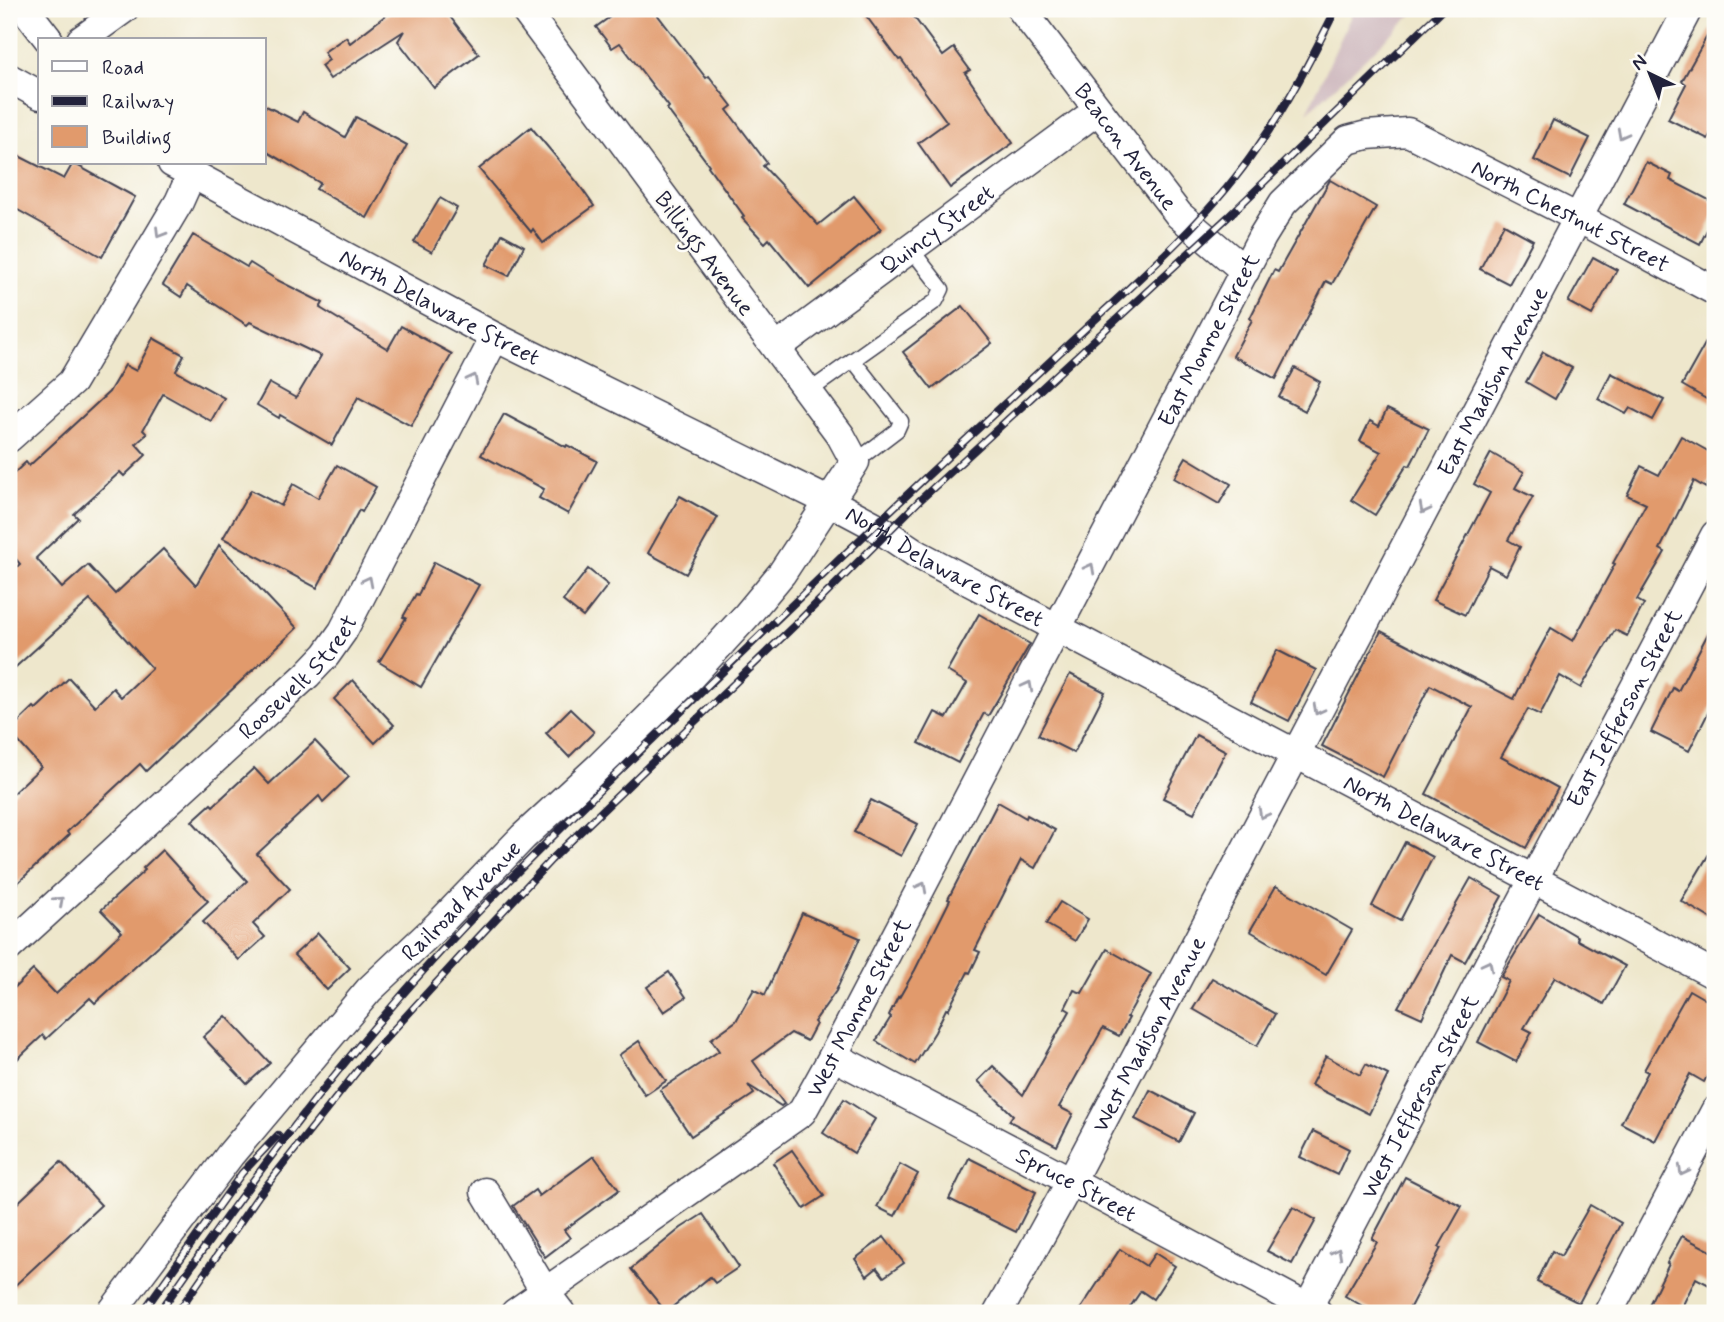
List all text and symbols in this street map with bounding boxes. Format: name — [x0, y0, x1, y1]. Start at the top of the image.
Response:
legend — [38, 38, 266, 164]
north arrow — [1616, 38, 1686, 108]
text: N — [1626, 49, 1653, 76]
text: Road — [102, 54, 144, 82]
street label: Beacon Avenue — [1066, 78, 1183, 217]
text: Railway — [102, 88, 174, 116]
text: Building — [102, 124, 172, 154]
one-way arrow — [1617, 127, 1631, 139]
street label: North Chestnut Street — [1466, 153, 1674, 281]
street label: Quincy Street — [875, 179, 1001, 283]
street label: Billings Avenue — [645, 186, 760, 324]
one-way arrow — [155, 226, 168, 239]
street label: North Delaware Street — [333, 243, 544, 374]
street label: East Monroe Street — [1152, 248, 1268, 432]
street label: East Madison Avenue — [1432, 282, 1556, 482]
one-way arrow — [465, 374, 479, 386]
street label: North Delaware Street — [840, 500, 1048, 635]
one-way arrow — [1419, 502, 1433, 514]
one-way arrow — [1081, 563, 1095, 575]
one-way arrow — [360, 576, 374, 588]
street label: East Jefferson Street — [1561, 604, 1690, 813]
street label: Roosevelt Street — [233, 610, 366, 747]
one-way arrow — [1019, 681, 1033, 693]
one-way arrow — [1313, 703, 1326, 715]
street label: North Delaware Street — [1338, 769, 1549, 899]
one-way arrow — [1258, 807, 1272, 819]
street label: Railroad Avenue — [396, 835, 529, 969]
one-way arrow — [913, 882, 927, 895]
one-way arrow — [51, 896, 64, 909]
street label: West Monroe Street — [800, 913, 920, 1103]
street label: West Madison Avenue — [1086, 932, 1214, 1138]
one-way arrow — [1480, 959, 1494, 972]
street label: West Jefferson Street — [1355, 990, 1487, 1204]
street label: Spruce Street — [1010, 1142, 1141, 1230]
one-way arrow — [1678, 1164, 1692, 1176]
one-way arrow — [1329, 1248, 1342, 1260]

